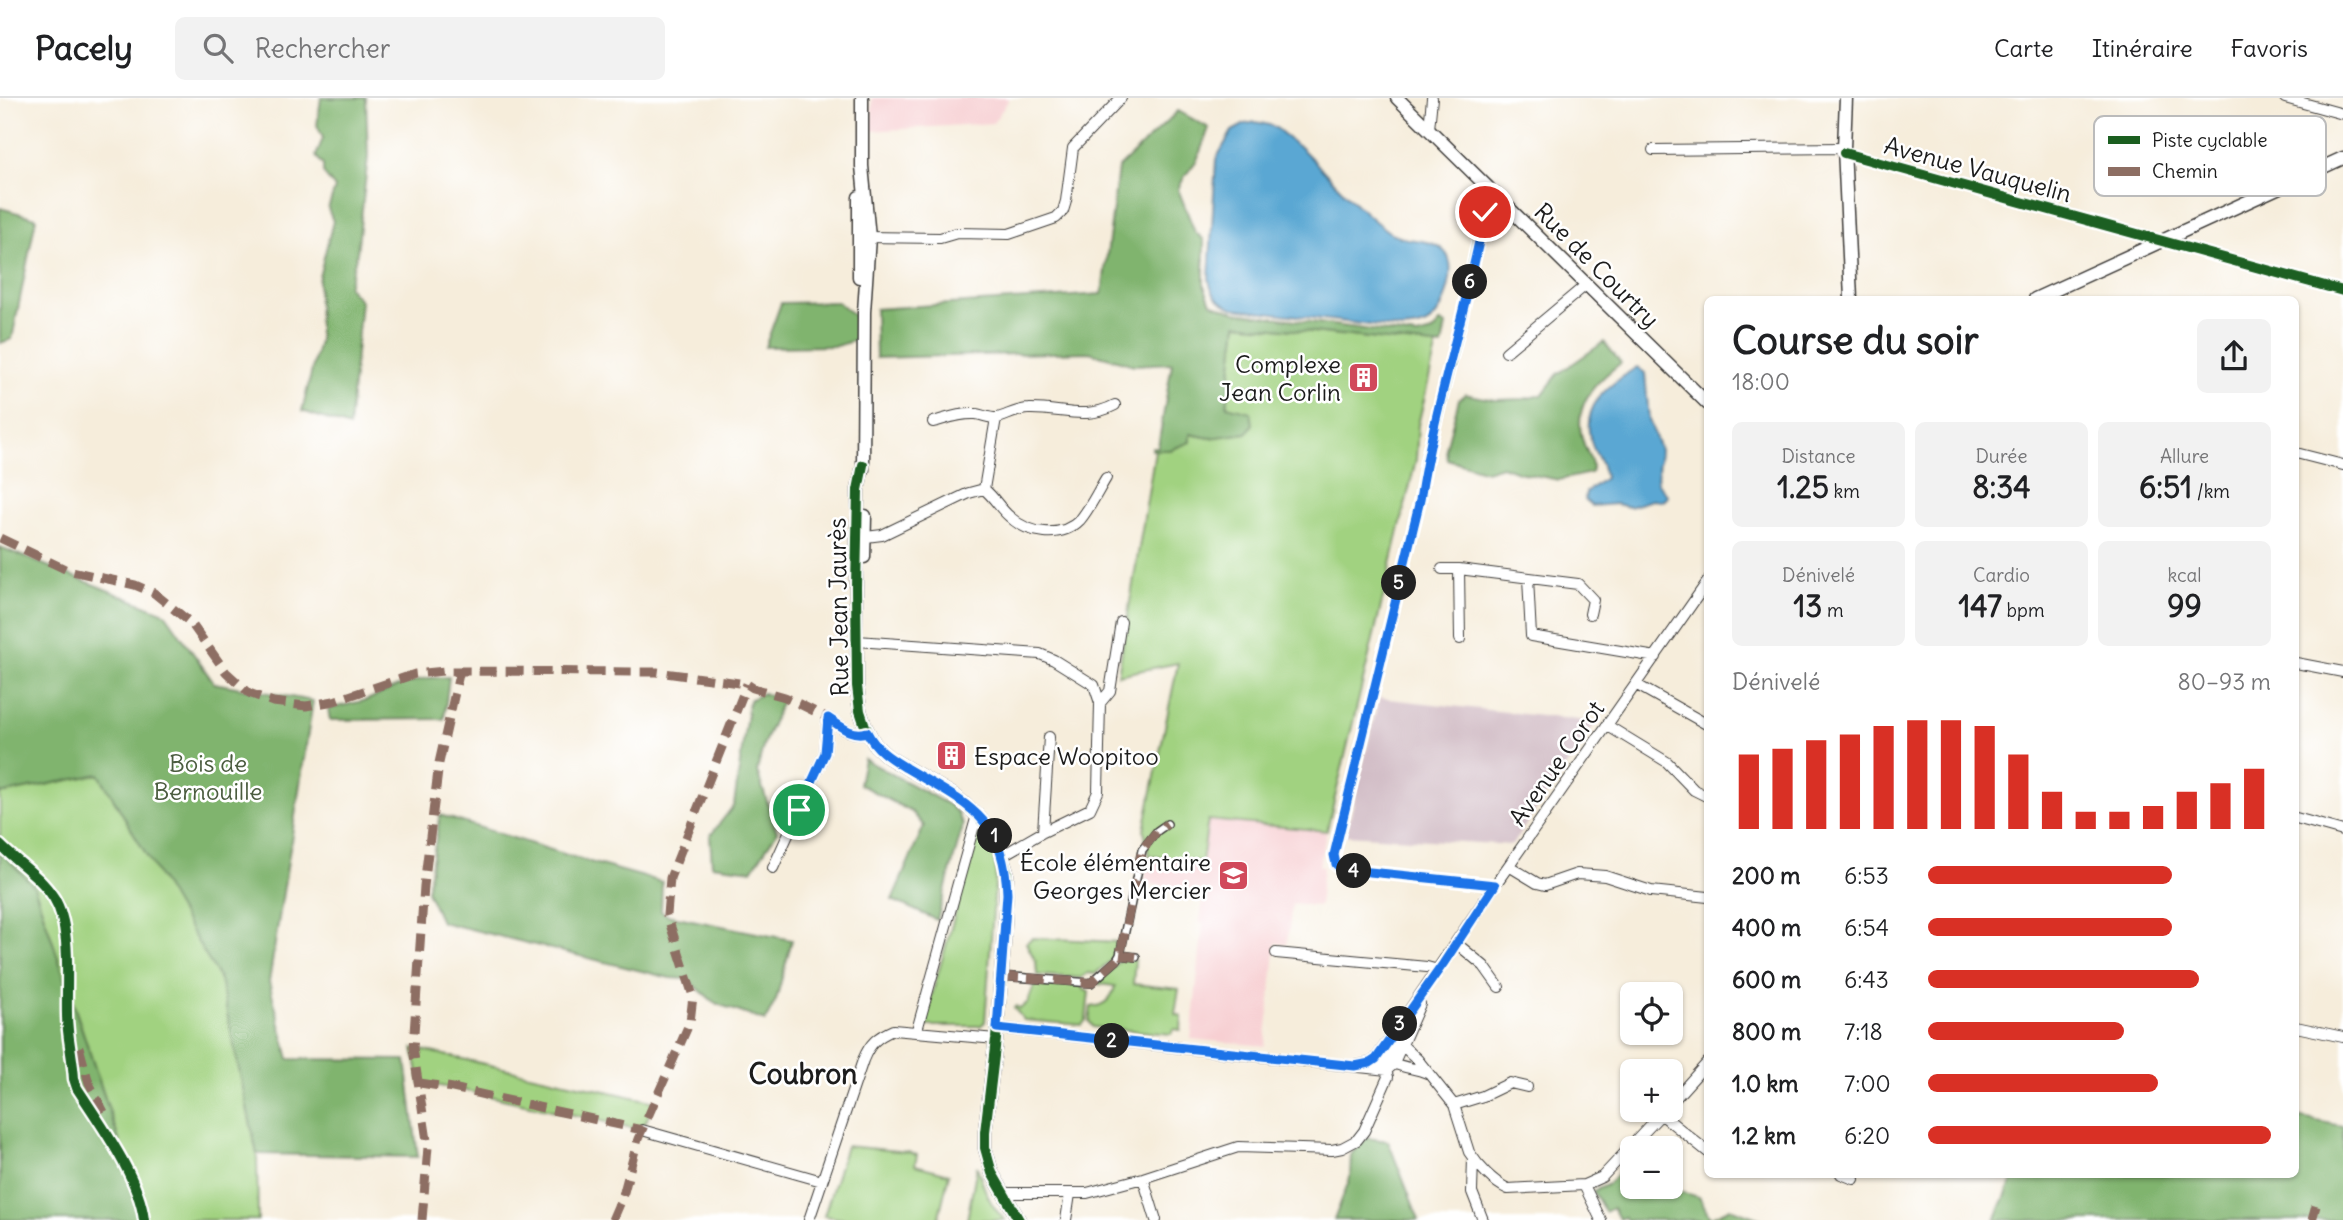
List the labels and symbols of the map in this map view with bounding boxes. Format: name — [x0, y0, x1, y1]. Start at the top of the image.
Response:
legend — [2094, 116, 2326, 196]
text: Piste cyclable — [2152, 128, 2268, 152]
street label: Avenue Vauquelin — [1881, 130, 2075, 208]
text: Chemin — [2152, 159, 2218, 183]
pin — [1455, 182, 1515, 242]
street label: Rue de Courtry — [1528, 196, 1666, 334]
pin: 6 — [1452, 264, 1488, 300]
place label: Complexe Jean Corlin — [1219, 349, 1341, 407]
building icon: Complexe Jean Corlin — [1347, 361, 1381, 395]
street label: Rue Jean Jaurès — [821, 517, 855, 697]
pin: 5 — [1382, 566, 1416, 601]
street label: Avenue Corot — [1502, 695, 1610, 831]
building icon: Espace Woopitoo — [934, 739, 968, 773]
place label: Espace Woopitoo — [974, 741, 1159, 771]
park label: Bois de Bernouille — [154, 748, 262, 806]
pin — [769, 780, 829, 840]
pin: 1 — [978, 818, 1012, 854]
place label: École élémentaire Georges Mercier — [1020, 847, 1211, 905]
pin: 4 — [1336, 854, 1372, 888]
school or university icon: École élémentaire Georges Mercier — [1217, 859, 1251, 893]
pin: 3 — [1382, 1006, 1418, 1042]
pin: 2 — [1094, 1024, 1130, 1058]
district label: Coubron — [749, 1056, 857, 1092]

